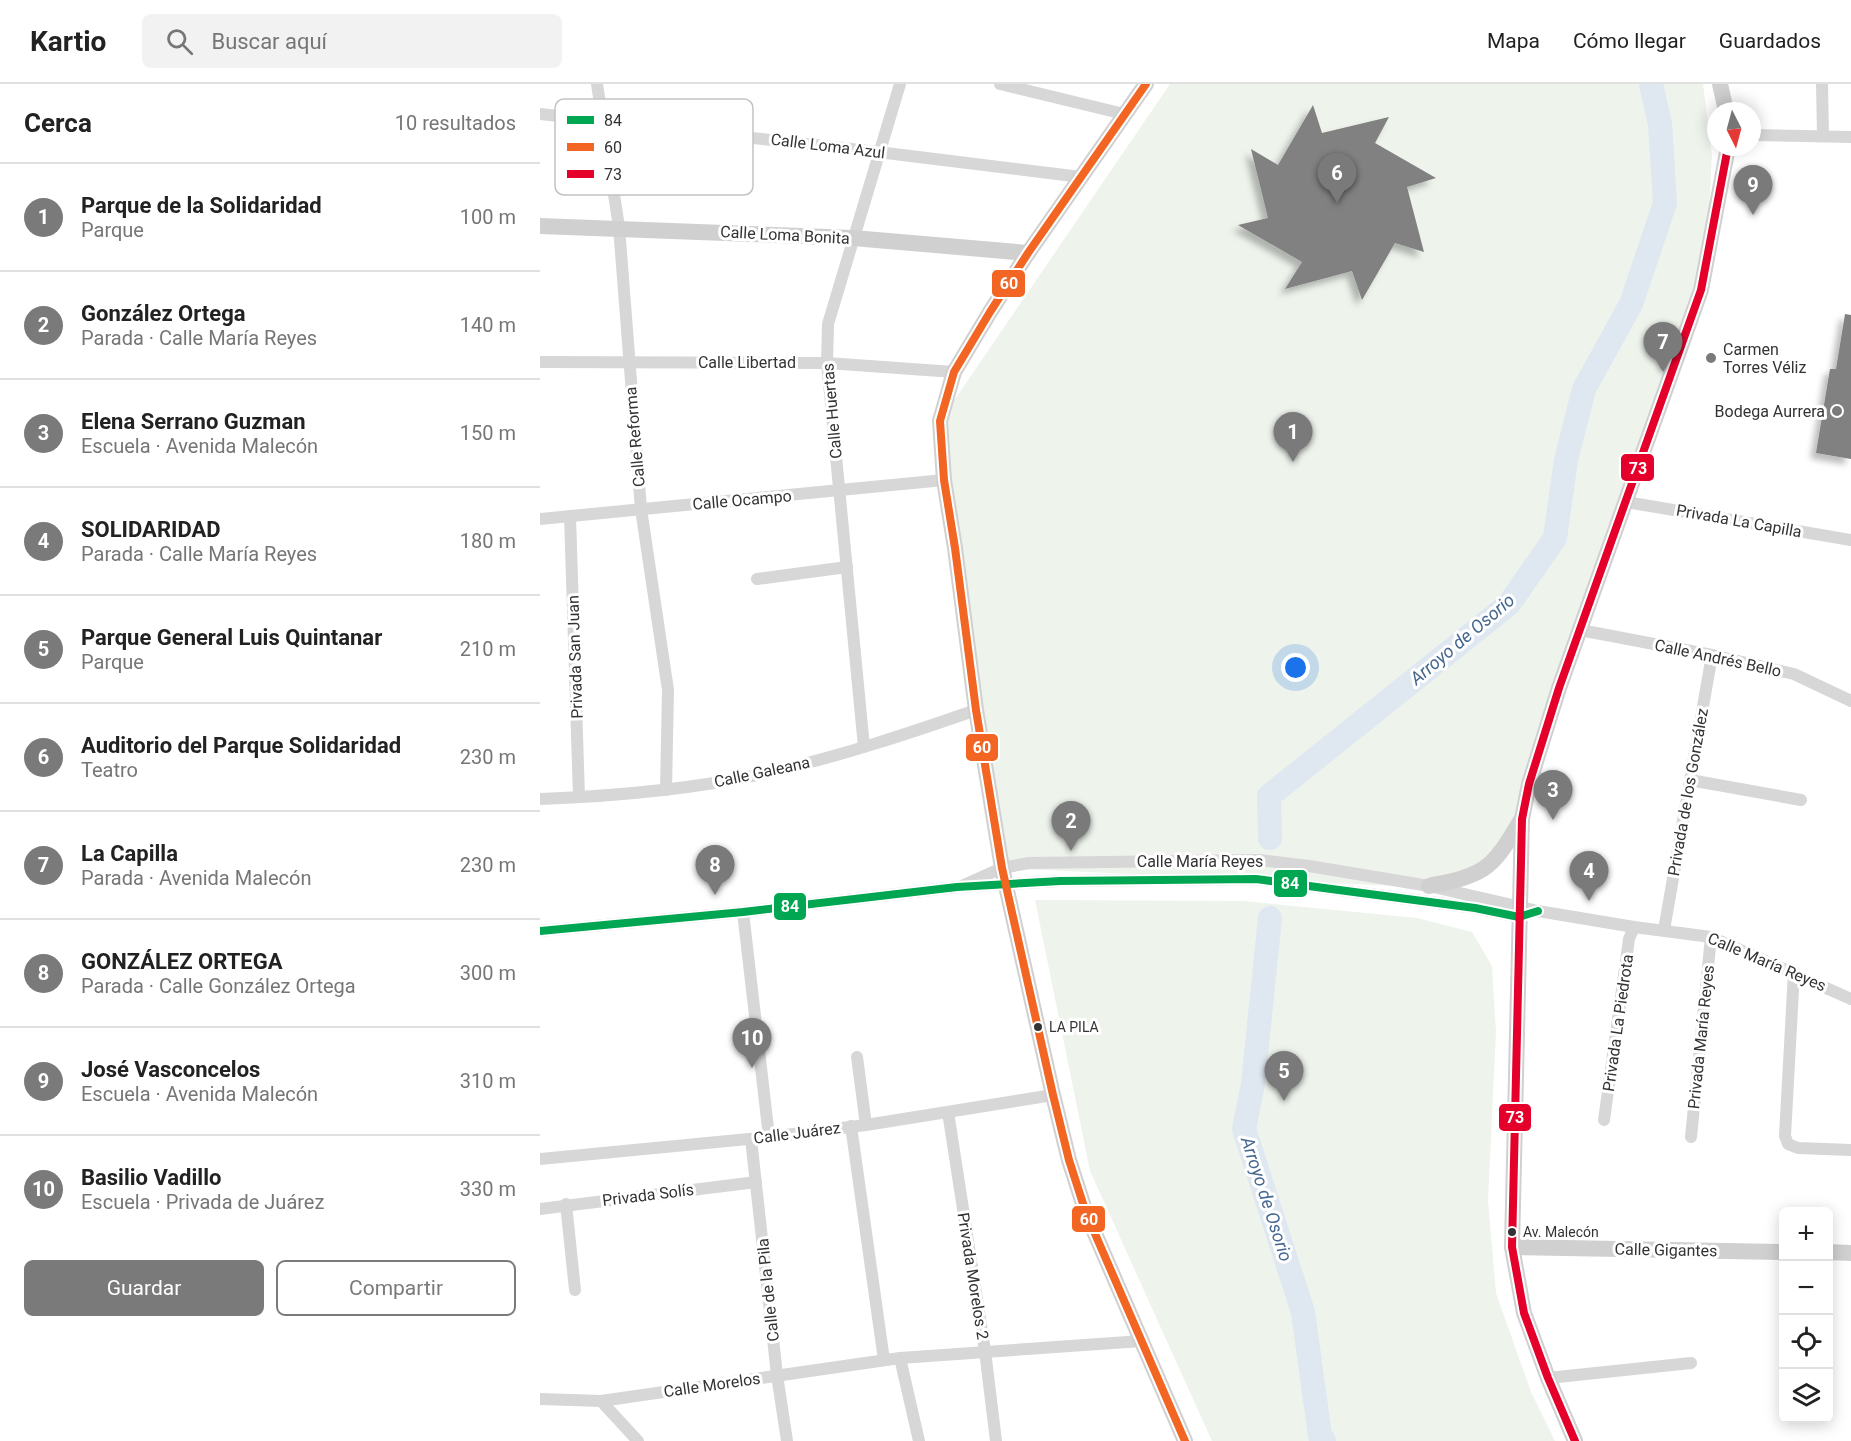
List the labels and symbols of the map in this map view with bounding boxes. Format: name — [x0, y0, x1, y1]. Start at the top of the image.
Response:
legend — [555, 99, 753, 195]
north arrow — [1707, 102, 1761, 156]
text: 84 — [604, 111, 622, 130]
street label: Calle Loma Azul — [770, 130, 886, 162]
text: 60 — [604, 138, 622, 157]
pin: 6 — [1318, 154, 1356, 203]
text: 73 — [604, 165, 622, 184]
pin: 9 — [1734, 166, 1772, 215]
street label: Calle Loma Bonita — [720, 222, 850, 248]
line badge: 60 — [991, 269, 1026, 298]
text: 60 — [1000, 274, 1018, 293]
pin: 7 — [1644, 322, 1682, 372]
place label: Carmen Torres Véliz — [1723, 340, 1806, 377]
marker: Carmen Torres Véliz — [1704, 351, 1718, 365]
street label: Calle Libertad — [698, 353, 796, 372]
street label: Calle Huertas — [818, 362, 846, 460]
street label: Calle Reforma — [621, 386, 649, 488]
place label: Bodega Aurrera — [1715, 402, 1825, 421]
marker: Bodega Aurrera — [1830, 404, 1844, 418]
pin: 1 — [1274, 412, 1312, 462]
line badge: 73 — [1620, 453, 1655, 482]
text: 73 — [1629, 459, 1647, 478]
street label: Calle Ocampo — [692, 486, 792, 514]
street label: Privada La Capilla — [1675, 501, 1803, 541]
water label: Arroyo de Osorio — [1405, 589, 1519, 689]
street label: Privada San Juan — [563, 595, 587, 719]
street label: Calle Andrés Bello — [1653, 635, 1783, 681]
your location — [1281, 653, 1310, 682]
street label: Privada de los González — [1664, 707, 1712, 877]
line badge: 60 — [965, 733, 999, 762]
text: 60 — [973, 738, 991, 757]
street label: Calle Galeana — [712, 753, 812, 791]
pin: 3 — [1534, 770, 1572, 820]
pin: 2 — [1052, 802, 1090, 851]
pin: 8 — [696, 846, 735, 895]
street label: Calle María Reyes — [1137, 852, 1263, 871]
pin: 4 — [1570, 852, 1608, 901]
line badge: 84 — [1273, 869, 1308, 898]
text: 84 — [1281, 874, 1299, 893]
line badge: 84 — [773, 892, 807, 921]
text: 84 — [781, 897, 799, 916]
street label: Calle María Reyes — [1705, 929, 1829, 995]
street label: Privada La Piedrota — [1599, 953, 1637, 1093]
street label: Privada María Reyes — [1684, 964, 1718, 1110]
pin: 10 — [732, 1018, 772, 1068]
place label: LA PILA — [1049, 1019, 1099, 1035]
marker: LA PILA — [1032, 1021, 1044, 1033]
pin: 5 — [1264, 1052, 1304, 1101]
line badge: 73 — [1498, 1103, 1532, 1132]
text: 73 — [1506, 1108, 1524, 1127]
street label: Calle Juárez — [752, 1118, 842, 1148]
water label: Arroyo de Osorio — [1237, 1133, 1297, 1264]
street label: Privada Solís — [601, 1180, 695, 1210]
line badge: 60 — [1071, 1205, 1106, 1233]
text: 60 — [1080, 1210, 1098, 1229]
street label: Privada Morelos 2 — [954, 1211, 992, 1341]
place label: Av. Malecón — [1523, 1224, 1599, 1240]
marker: Av. Malecón — [1506, 1226, 1518, 1238]
street label: Calle de la Pila — [753, 1237, 783, 1343]
street label: Calle Gigantes — [1615, 1240, 1717, 1260]
street label: Calle Morelos — [662, 1369, 762, 1401]

